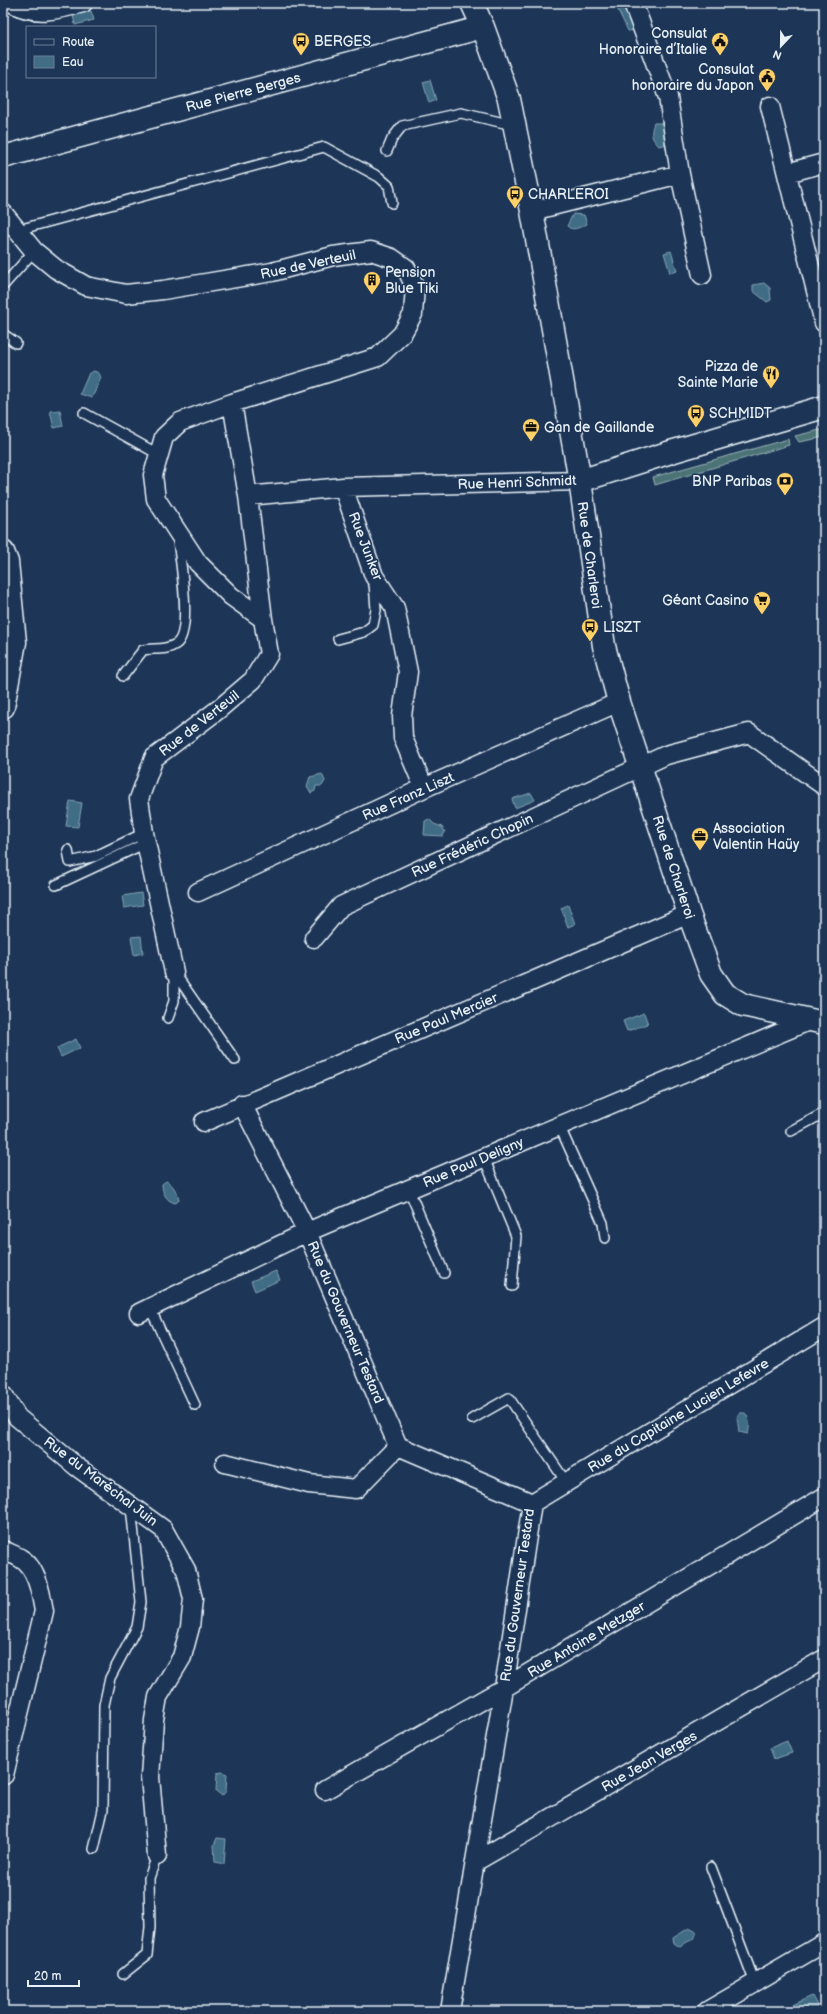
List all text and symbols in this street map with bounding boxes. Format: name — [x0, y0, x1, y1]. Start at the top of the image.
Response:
place label: Consulat Honoraire d’Italie — [599, 25, 708, 58]
legend — [26, 26, 156, 78]
north arrow — [761, 26, 801, 66]
bus stop icon: BERGES — [291, 31, 311, 56]
public building icon: Consulat Honoraire d’Italie — [710, 31, 730, 56]
place label: BERGES — [314, 33, 371, 50]
text: Route — [62, 35, 94, 50]
text: N — [771, 47, 784, 62]
text: Eau — [62, 55, 83, 70]
place label: Consulat honoraire du Japon — [632, 61, 755, 94]
public building icon: Consulat honoraire du Japon — [757, 67, 777, 92]
street label: Rue Pierre Berges — [184, 69, 302, 116]
bus stop icon: CHARLEROI — [505, 184, 525, 209]
place label: CHARLEROI — [528, 186, 609, 203]
street label: Rue de Verteuil — [259, 246, 357, 283]
place label: Pension Blue Tiki — [385, 264, 438, 297]
building icon: Pension Blue Tiki — [362, 270, 382, 295]
place label: Pizza de Sainte Marie — [678, 358, 758, 391]
restaurant icon: Pizza de Sainte Marie — [761, 364, 781, 389]
bus stop icon: SCHMIDT — [686, 403, 706, 428]
place label: SCHMIDT — [709, 405, 773, 422]
office icon: Gan de Gaillande — [521, 417, 541, 442]
place label: Gan de Gaillande — [544, 419, 654, 436]
bank icon: BNP Paribas — [775, 471, 795, 496]
street label: Rue Henri Schmidt — [457, 472, 577, 493]
place label: BNP Paribas — [692, 473, 772, 490]
street label: Rue de Charleroi — [574, 500, 605, 610]
street label: Rue Junker — [345, 510, 387, 584]
supermarket icon: Géant Casino — [752, 590, 772, 615]
place label: Géant Casino — [662, 592, 749, 609]
bus stop icon: LISZT — [580, 617, 600, 642]
place label: LISZT — [603, 619, 641, 636]
street label: Rue de Verteuil — [156, 687, 243, 760]
street label: Rue Franz Liszt — [360, 768, 457, 824]
street label: Rue Frédéric Chopin — [409, 810, 536, 881]
street label: Rue de Charleroi — [649, 813, 698, 921]
place label: Association Valentin Haüy — [713, 820, 800, 853]
office icon: Association Valentin Haüy — [690, 826, 710, 851]
street label: Rue Paul Mercier — [392, 989, 501, 1048]
street label: Rue Paul Deligny — [420, 1133, 527, 1191]
street label: Rue du Gouverneur Testard — [304, 1238, 387, 1406]
street label: Rue du Capitaine Lucien Lefevre — [585, 1355, 772, 1476]
street label: Rue du Maréchal Juin — [40, 1433, 161, 1530]
street label: Rue du Gouverneur Testard — [497, 1507, 538, 1683]
street label: Rue Antoine Metzger — [524, 1597, 649, 1681]
street label: Rue Jean Verges — [598, 1727, 700, 1796]
scale bar — [28, 1962, 79, 1988]
text: 20 m — [34, 1969, 61, 1984]

